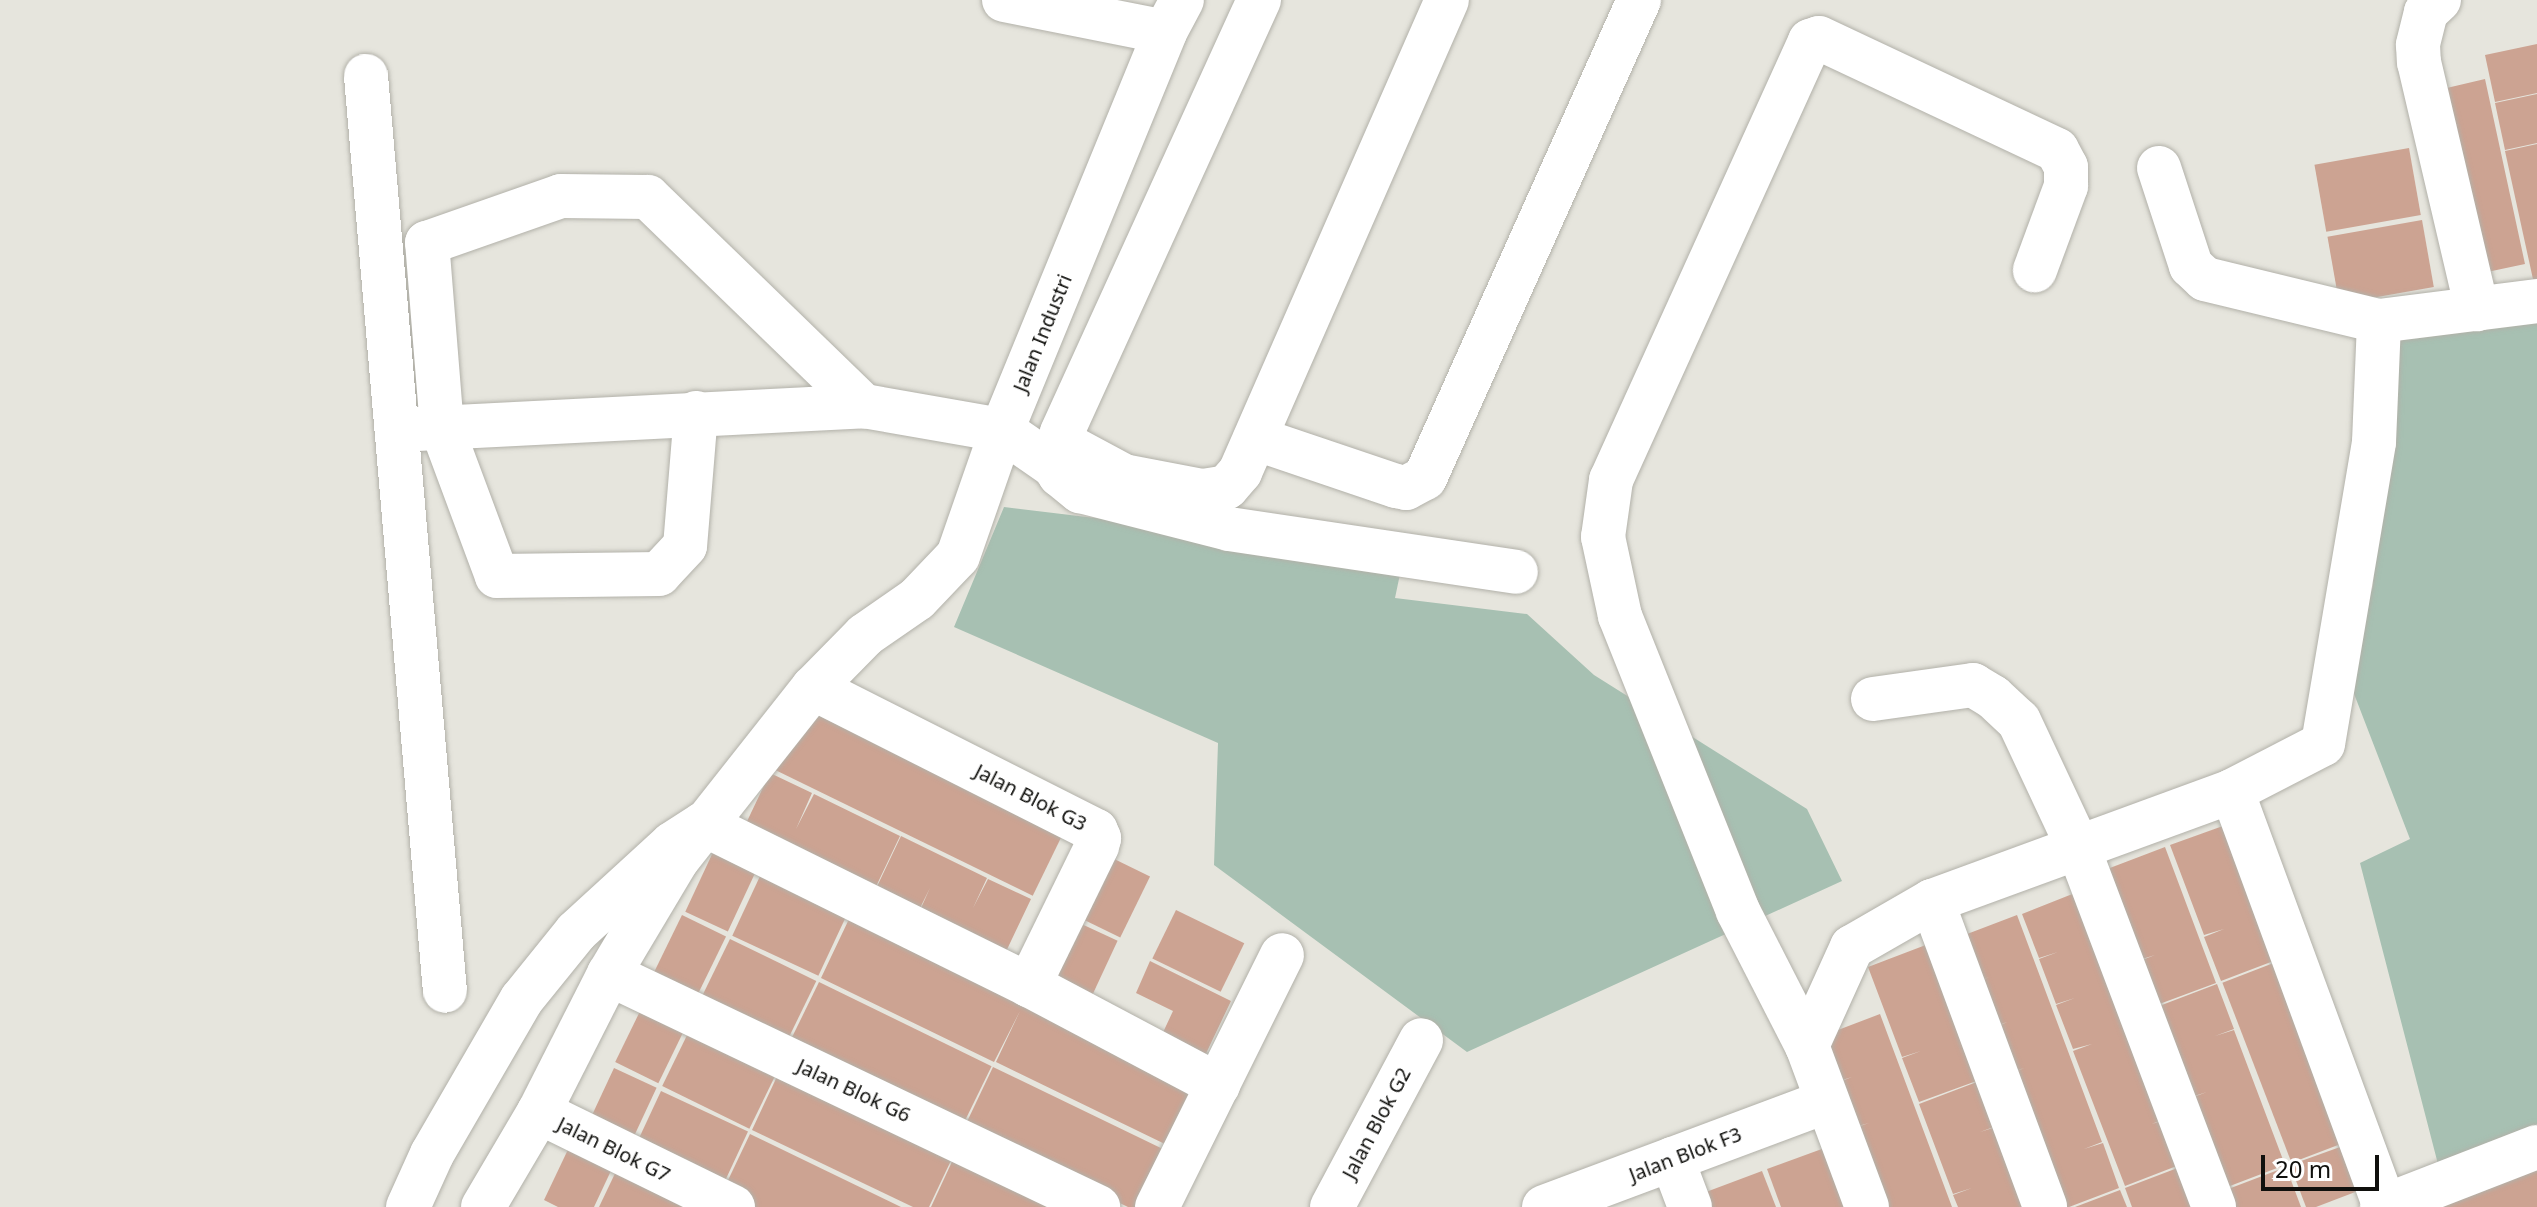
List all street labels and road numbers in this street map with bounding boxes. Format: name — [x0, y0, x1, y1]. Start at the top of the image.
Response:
street label: Jalan Industri — [1008, 271, 1076, 395]
street label: Jalan Blok G3 — [971, 758, 1091, 836]
street label: Jalan Blok G6 — [793, 1053, 915, 1127]
street label: Jalan Blok G2 — [1337, 1063, 1415, 1183]
street label: Jalan Blok G7 — [554, 1111, 674, 1187]
street label: Jalan Blok F3 — [1625, 1122, 1745, 1186]

